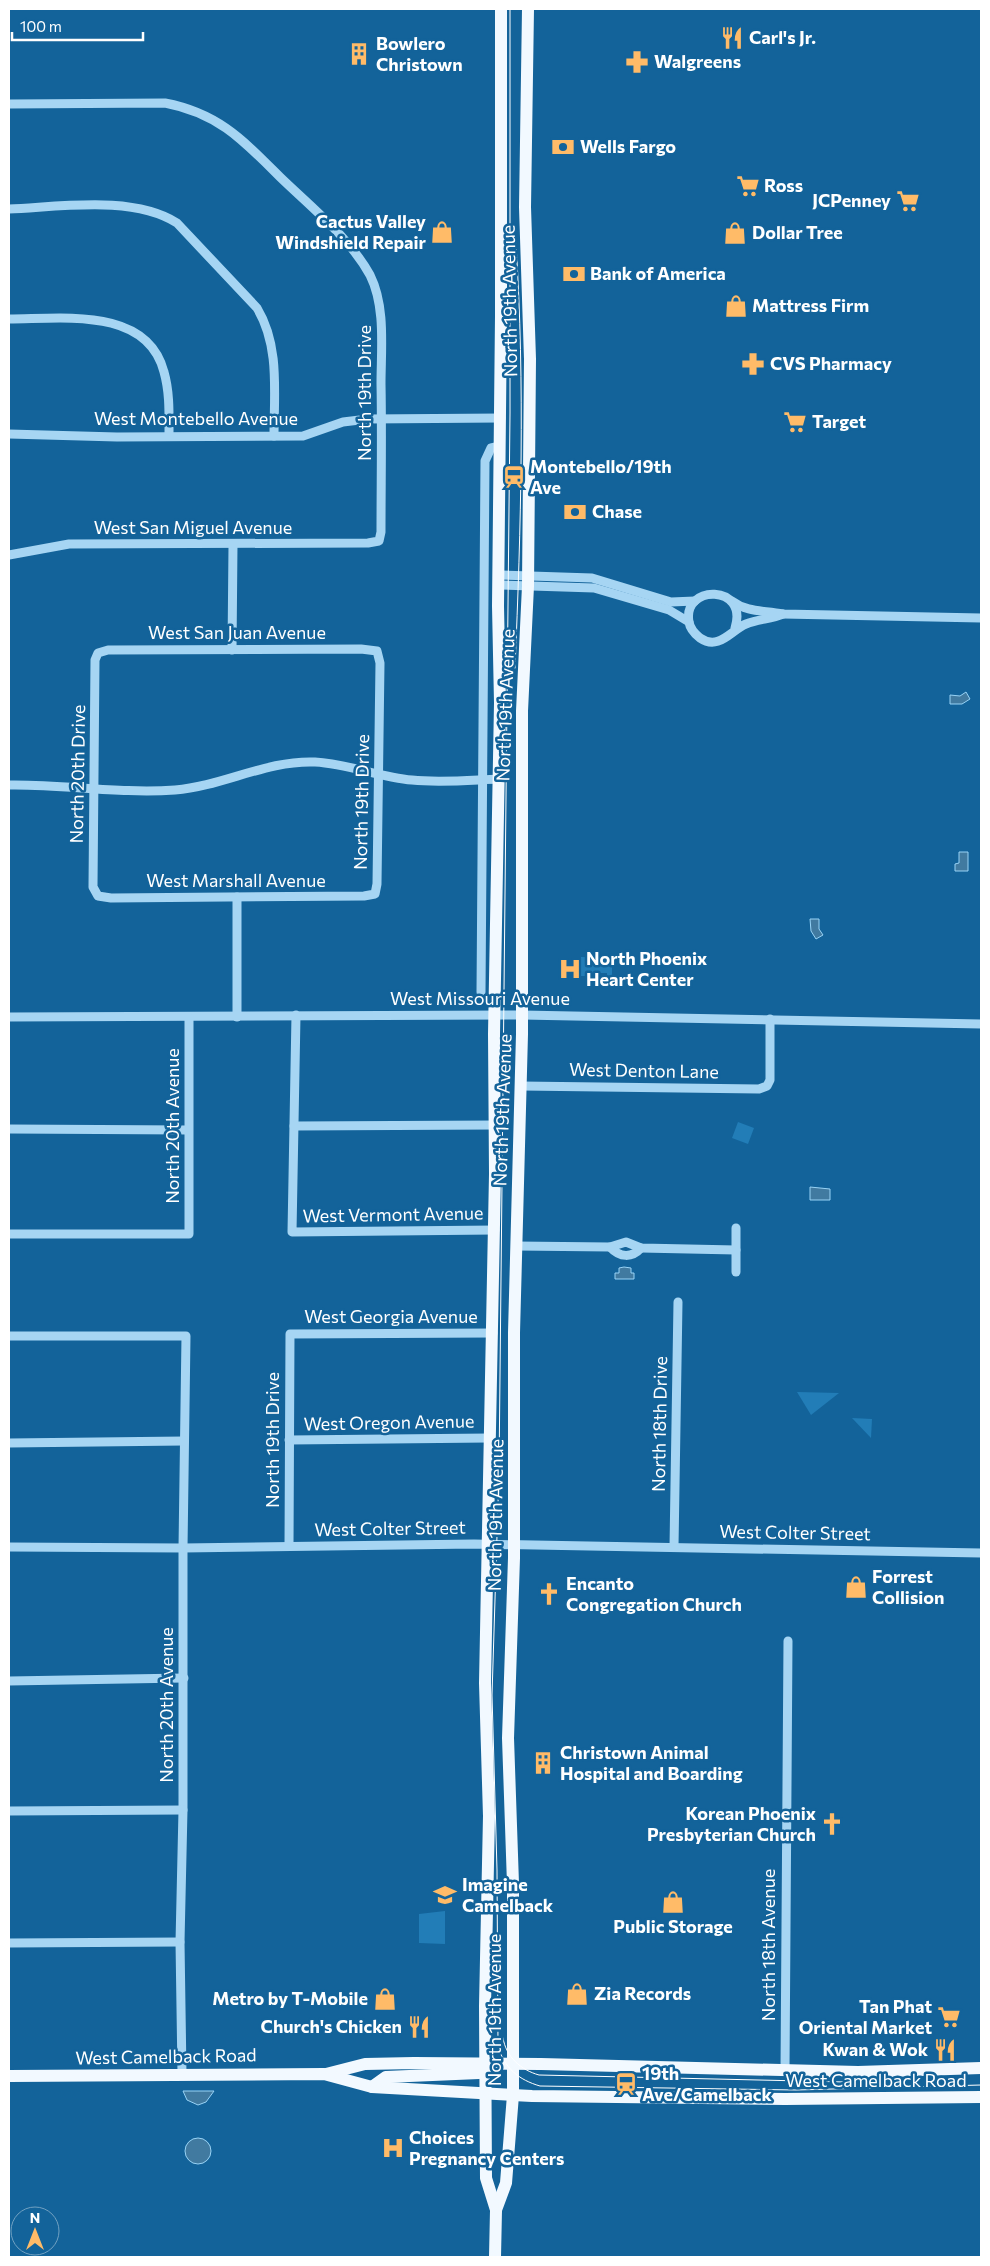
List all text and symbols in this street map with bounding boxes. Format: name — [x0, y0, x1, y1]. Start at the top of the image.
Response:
scale bar — [12, 10, 144, 42]
text: 100 m — [20, 17, 62, 35]
restaurant icon: Carl's Jr. — [719, 25, 745, 51]
place label: Carl's Jr. — [749, 26, 816, 48]
place label: Bowlero Christown — [376, 32, 463, 75]
building icon: Bowlero Christown — [346, 41, 372, 67]
pharmacy icon: Walgreens — [624, 49, 650, 75]
place label: Walgreens — [654, 50, 741, 72]
bank icon: Wells Fargo — [550, 134, 576, 160]
place label: Wells Fargo — [580, 135, 676, 157]
supermarket icon: Ross — [735, 173, 761, 199]
place label: Ross — [764, 174, 803, 196]
supermarket icon: JCPenney — [895, 188, 921, 214]
place label: JCPenney — [812, 189, 891, 211]
place label: Cactus Valley Windshield Repair — [275, 210, 427, 253]
shop icon: Cactus Valley Windshield Repair — [429, 219, 455, 245]
shop icon: Dollar Tree — [722, 220, 748, 246]
place label: Dollar Tree — [752, 221, 843, 243]
street label: North 19th Avenue — [497, 225, 521, 377]
bank icon: Bank of America — [561, 261, 587, 287]
place label: Bank of America — [590, 262, 726, 284]
shop icon: Mattress Firm — [723, 293, 749, 319]
place label: Mattress Firm — [752, 294, 869, 316]
street label: North 19th Drive — [353, 325, 375, 461]
pharmacy icon: CVS Pharmacy — [740, 351, 766, 377]
place label: CVS Pharmacy — [770, 352, 892, 374]
street label: West Montebello Avenue — [94, 407, 298, 429]
supermarket icon: Target — [782, 409, 808, 435]
place label: Target — [812, 410, 866, 432]
place label: Montebello/19th Ave — [530, 455, 672, 498]
station icon: Montebello/19th Ave — [501, 464, 527, 490]
bank icon: Chase — [562, 499, 588, 525]
place label: Chase — [592, 500, 642, 522]
street label: West San Miguel Avenue — [94, 516, 292, 538]
street label: West San Juan Avenue — [148, 621, 326, 643]
street label: North 19th Avenue — [491, 628, 519, 782]
street label: North 20th Drive — [65, 704, 89, 844]
street label: North 19th Drive — [349, 734, 373, 870]
street label: West Marshall Avenue — [146, 869, 326, 891]
place label: North Phoenix Heart Center — [586, 947, 707, 990]
hospital icon: North Phoenix Heart Center — [557, 956, 583, 982]
street label: West Missouri Avenue — [390, 987, 570, 1009]
street label: North 19th Avenue — [488, 1033, 516, 1187]
street label: North 20th Avenue — [161, 1048, 183, 1204]
street label: West Denton Lane — [569, 1058, 719, 1082]
street label: West Vermont Avenue — [302, 1201, 484, 1227]
street label: West Georgia Avenue — [304, 1305, 478, 1327]
street label: North 18th Drive — [647, 1356, 671, 1492]
street label: North 19th Drive — [261, 1372, 283, 1508]
street label: West Oregon Avenue — [303, 1410, 475, 1434]
street label: North 19th Avenue — [483, 1439, 507, 1591]
street label: West Colter Street — [314, 1516, 466, 1540]
street label: West Colter Street — [719, 1520, 871, 1544]
place label: Forrest Collision — [872, 1565, 944, 1608]
place label: Encanto Congregation Church — [566, 1572, 742, 1615]
shop icon: Forrest Collision — [843, 1574, 869, 1600]
church icon: Encanto Congregation Church — [536, 1581, 562, 1607]
street label: North 20th Avenue — [155, 1627, 177, 1783]
place label: Christown Animal Hospital and Boarding — [560, 1741, 743, 1784]
building icon: Christown Animal Hospital and Boarding — [530, 1750, 556, 1776]
place label: Korean Phoenix Presbyterian Church — [647, 1802, 816, 1845]
church icon: Korean Phoenix Presbyterian Church — [819, 1811, 845, 1837]
street label: North 18th Avenue — [757, 1869, 779, 2021]
place label: Imagine Camelback — [462, 1873, 554, 1916]
school or university icon: Imagine Camelback — [432, 1882, 458, 1908]
shop icon: Public Storage — [660, 1889, 686, 1915]
place label: Public Storage — [613, 1915, 733, 1937]
street label: North 19th Avenue — [483, 1934, 505, 2086]
shop icon: Zia Records — [564, 1981, 590, 2007]
place label: Zia Records — [594, 1982, 691, 2004]
shop icon: Metro by T-Mobile — [372, 1986, 398, 2012]
place label: Metro by T-Mobile — [212, 1987, 368, 2009]
place label: Tan Phat Oriental Market — [799, 1995, 932, 2038]
supermarket icon: Tan Phat Oriental Market — [936, 2004, 962, 2030]
restaurant icon: Church's Chicken — [406, 2014, 432, 2040]
place label: Church's Chicken — [261, 2015, 402, 2037]
restaurant icon: Kwan & Wok — [932, 2037, 958, 2063]
place label: Kwan & Wok — [822, 2038, 929, 2060]
street label: West Camelback Road — [75, 2043, 257, 2069]
place label: 19th Ave/Camelback — [642, 2062, 772, 2105]
street label: West Camelback Road — [785, 2069, 967, 2091]
station icon: 19th Ave/Camelback — [613, 2071, 639, 2097]
place label: Choices Pregnancy Centers — [409, 2126, 564, 2169]
hospital icon: Choices Pregnancy Centers — [380, 2135, 406, 2161]
north arrow — [10, 2206, 60, 2256]
text: N — [30, 2209, 40, 2226]

